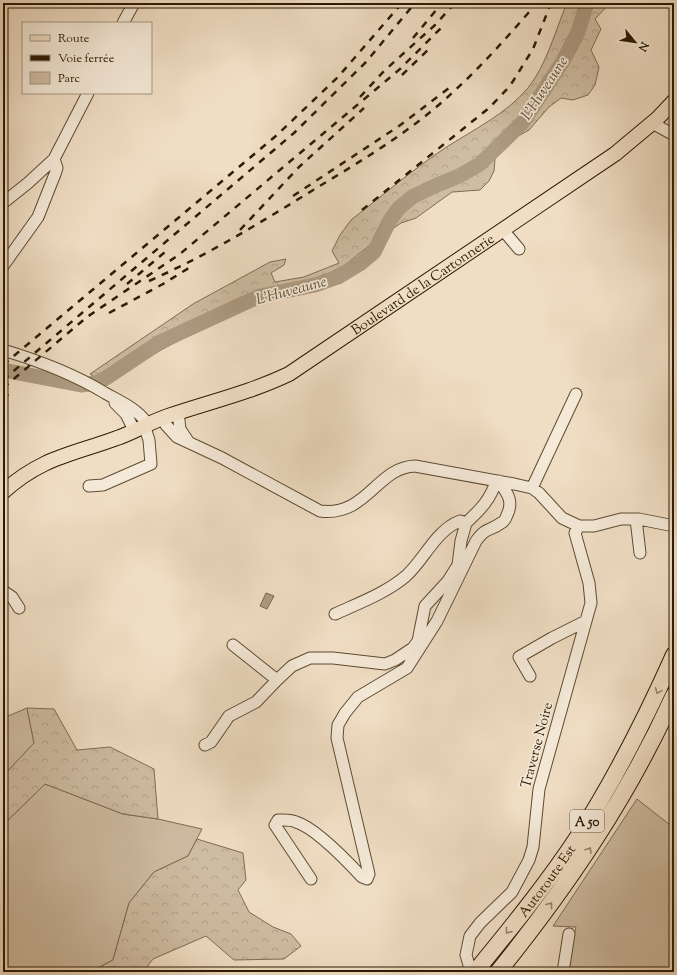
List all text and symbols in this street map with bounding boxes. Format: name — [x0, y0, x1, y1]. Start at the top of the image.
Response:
legend — [22, 22, 152, 94]
north arrow — [615, 22, 655, 62]
text: Route — [58, 30, 90, 48]
text: N — [634, 38, 652, 54]
text: Voie ferrée — [58, 50, 115, 68]
water label: L'Huveaune — [517, 53, 574, 125]
text: Parc — [58, 70, 80, 88]
street label: Boulevard de la Cartonnerie — [348, 230, 499, 341]
water label: L'Huveaune — [254, 272, 329, 311]
one-way arrow — [655, 686, 663, 694]
street label: Traverse Noire — [517, 700, 559, 791]
road number: A 50 — [570, 810, 604, 832]
street label: Autoroute Est — [515, 842, 582, 922]
one-way arrow — [584, 847, 592, 854]
one-way arrow — [545, 903, 552, 910]
one-way arrow — [506, 927, 513, 934]

